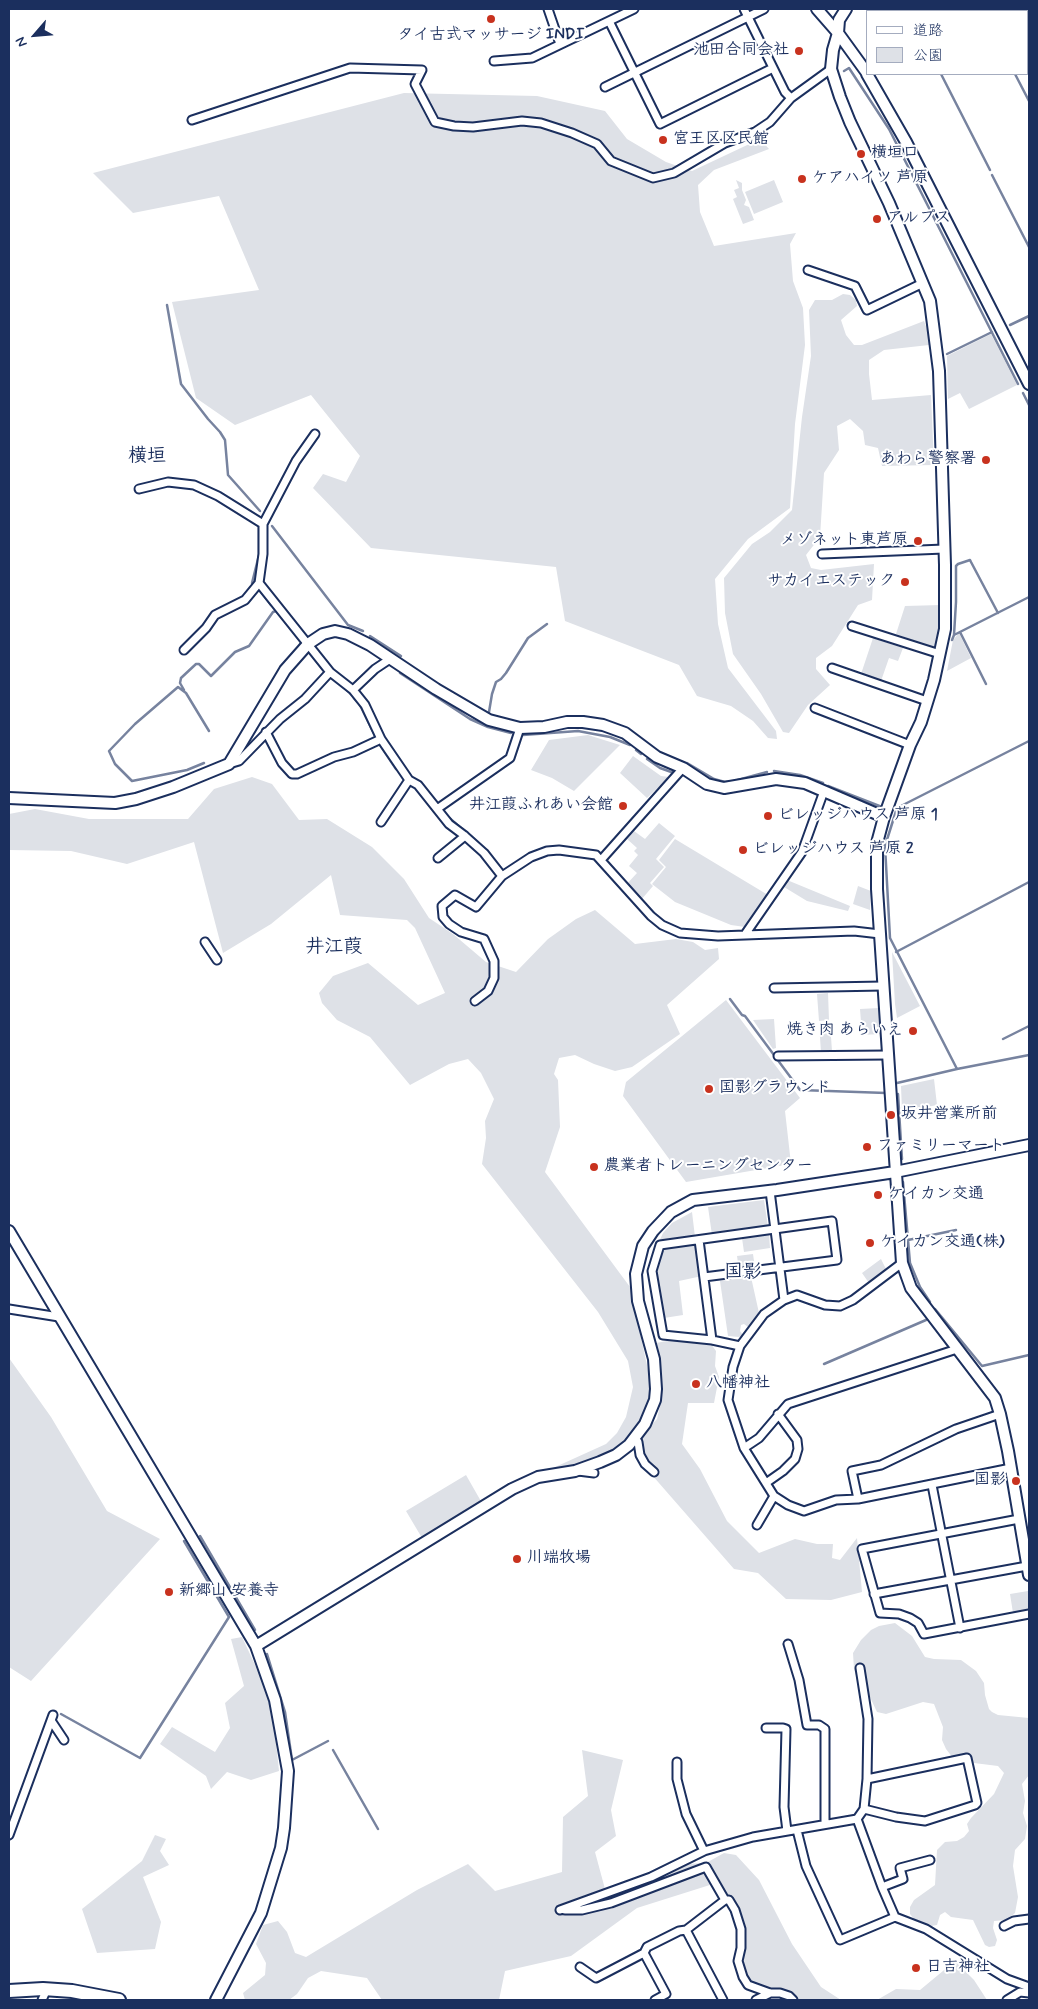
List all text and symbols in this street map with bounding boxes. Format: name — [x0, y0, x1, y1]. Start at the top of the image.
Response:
north arrow — [10, 10, 60, 60]
legend — [866, 10, 1028, 75]
marker: タイ古式マッサージ INDI — [485, 13, 497, 25]
text: 道路 — [913, 21, 943, 41]
place label: タイ古式マッサージ INDI — [397, 26, 585, 46]
text: N — [12, 34, 32, 50]
place label: 池田合同会社 — [693, 41, 789, 61]
marker: 池田合同会社 — [793, 45, 805, 57]
text: 公園 — [913, 46, 943, 66]
place label: 宮王区区民館 — [673, 130, 769, 150]
marker: 宮王区区民館 — [657, 134, 669, 146]
place label: 横垣口 — [871, 144, 919, 164]
marker: 横垣口 — [855, 148, 867, 160]
place label: ケアハイツ 芦原 — [812, 169, 928, 189]
marker: ケアハイツ 芦原 — [796, 173, 808, 185]
place label: アルプス — [887, 209, 951, 229]
marker: アルプス — [871, 213, 883, 225]
district label: 横垣 — [128, 446, 166, 468]
place label: あわら警察署 — [880, 450, 976, 470]
marker: あわら警察署 — [980, 454, 992, 466]
place label: メゾネット東芦原 — [780, 531, 908, 551]
marker: メゾネット東芦原 — [912, 535, 924, 547]
place label: サカイエステック — [767, 572, 895, 592]
marker: サカイエステック — [899, 576, 911, 588]
place label: 井江葭ふれあい会館 — [469, 796, 613, 816]
marker: 井江葭ふれあい会館 — [617, 800, 629, 812]
place label: ビレッジハウス 芦原 1 — [778, 806, 938, 826]
marker: ビレッジハウス 芦原 1 — [762, 810, 774, 822]
place label: ビレッジハウス 芦原 2 — [753, 840, 913, 860]
marker: ビレッジハウス 芦原 2 — [737, 844, 749, 856]
district label: 井江葭 — [306, 937, 362, 959]
place label: 焼き肉 あらいえ — [787, 1021, 903, 1041]
marker: 焼き肉 あらいえ — [907, 1025, 919, 1037]
place label: 国影グラウンド — [719, 1079, 831, 1099]
marker: 国影グラウンド — [703, 1083, 715, 1095]
place label: 坂井営業所前 — [901, 1105, 997, 1125]
marker: 坂井営業所前 — [885, 1109, 897, 1121]
place label: ファミリーマート — [877, 1137, 1005, 1157]
marker: ファミリーマート — [861, 1141, 873, 1153]
place label: 農業者トレーニングセンター — [604, 1157, 813, 1177]
marker: 農業者トレーニングセンター — [588, 1161, 600, 1173]
place label: ケイカン交通 — [888, 1185, 984, 1205]
marker: ケイカン交通 — [872, 1189, 884, 1201]
place label: ケイカン交通(株) — [880, 1233, 1005, 1253]
marker: ケイカン交通(株) — [864, 1237, 876, 1249]
district label: 国影 — [724, 1262, 762, 1284]
place label: 八幡神社 — [706, 1374, 770, 1394]
marker: 八幡神社 — [690, 1378, 702, 1390]
place label: 国影 — [974, 1471, 1006, 1491]
marker: 国影 — [1010, 1475, 1022, 1487]
place label: 川端牧場 — [527, 1549, 591, 1569]
marker: 川端牧場 — [511, 1553, 523, 1565]
place label: 新郷山 安養寺 — [179, 1582, 279, 1602]
marker: 新郷山 安養寺 — [163, 1586, 175, 1598]
place label: 日吉神社 — [926, 1958, 990, 1978]
marker: 日吉神社 — [910, 1962, 922, 1974]

